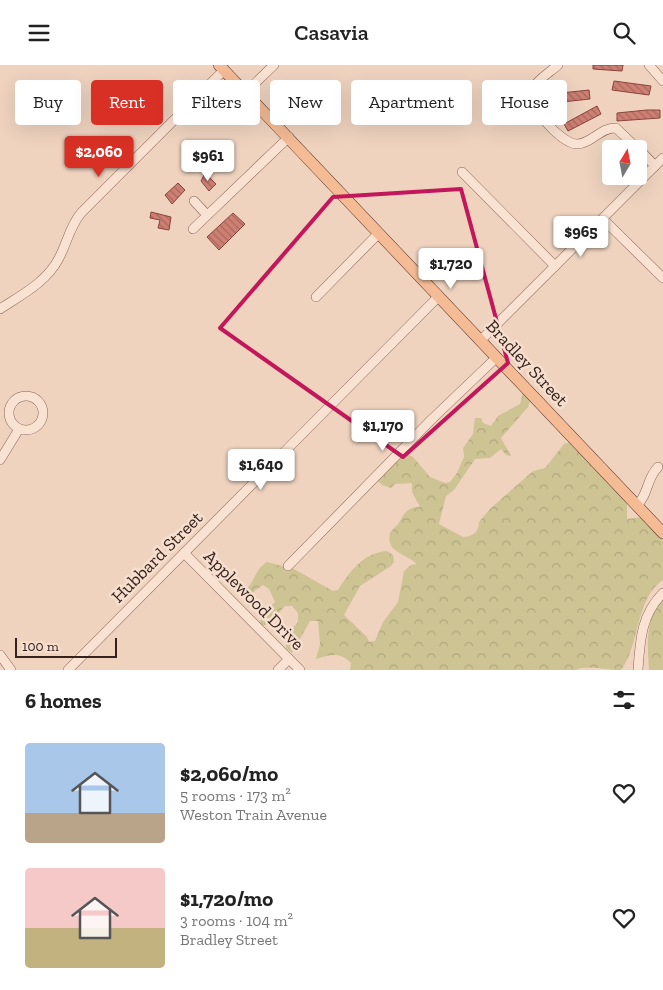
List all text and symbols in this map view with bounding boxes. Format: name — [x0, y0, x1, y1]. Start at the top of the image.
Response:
icon: menu — [25, 19, 53, 47]
text: Casavia — [294, 19, 369, 46]
icon: search — [610, 19, 638, 47]
chip: Buy — [15, 80, 81, 125]
chip: Rent — [91, 80, 163, 125]
chip: Filters — [173, 80, 260, 125]
chip: New — [270, 80, 341, 125]
chip: Apartment — [351, 80, 472, 125]
chip: House — [482, 80, 567, 125]
pin: $2,060 — [58, 135, 140, 178]
pin: $961 — [178, 139, 238, 182]
north arrow — [602, 140, 648, 185]
map controls — [602, 140, 647, 185]
text: $2,060 — [75, 142, 123, 161]
text: $961 — [192, 146, 224, 165]
pin: $965 — [551, 215, 611, 258]
text: $965 — [564, 222, 598, 241]
pin: $1,720 — [410, 247, 492, 290]
text: $1,720 — [429, 254, 473, 273]
street label: Bradley Street — [481, 315, 573, 411]
pin: $1,170 — [342, 409, 424, 452]
text: $1,170 — [362, 416, 404, 435]
pin: $1,640 — [220, 449, 302, 491]
text: $1,640 — [239, 455, 283, 474]
street label: Hubbard Street — [107, 507, 207, 607]
street label: Applewood Drive — [199, 545, 309, 655]
scale bar — [15, 635, 118, 658]
text: 100 m — [22, 638, 59, 655]
icon: filters — [610, 686, 638, 714]
text: 6 homes — [25, 688, 102, 713]
text: $2,060/mo — [180, 761, 278, 786]
icon: home — [65, 763, 125, 823]
icon: heart — [610, 779, 638, 807]
text: 5 rooms · 173 m² — [180, 786, 291, 805]
text: Weston Train Avenue — [180, 805, 327, 824]
text: $1,720/mo — [180, 886, 273, 911]
icon: home — [65, 888, 125, 948]
icon: heart — [610, 904, 638, 932]
text: 3 rooms · 104 m² — [180, 911, 293, 930]
text: Bradley Street — [180, 930, 278, 949]

